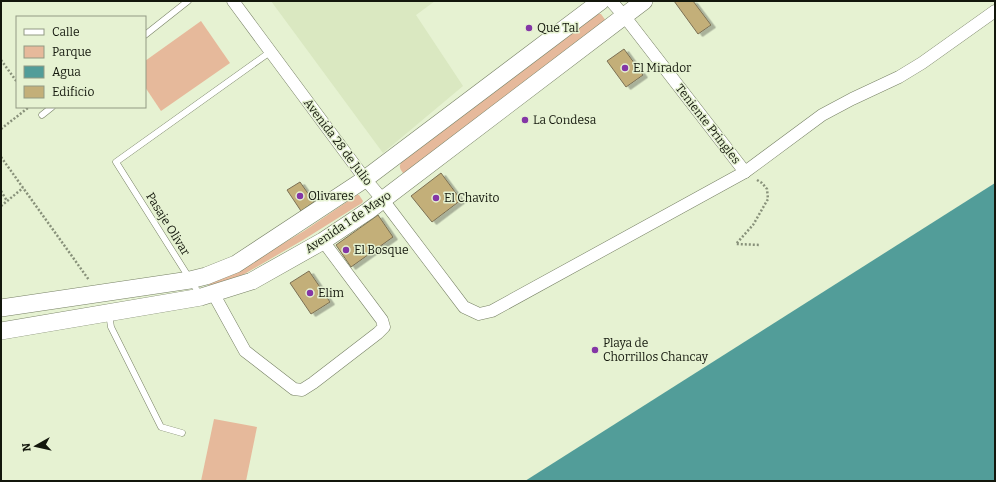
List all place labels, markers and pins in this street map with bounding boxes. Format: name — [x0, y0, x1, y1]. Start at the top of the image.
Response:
place label: Que Tal — [537, 21, 579, 35]
marker: Que Tal — [524, 23, 534, 33]
place label: El Mirador — [633, 61, 692, 75]
marker: El Mirador — [620, 63, 630, 73]
place label: La Condesa — [533, 113, 597, 127]
marker: La Condesa — [520, 115, 530, 125]
place label: Olivares — [308, 189, 354, 203]
marker: Olivares — [295, 191, 305, 201]
place label: El Chavito — [444, 191, 499, 205]
marker: El Chavito — [431, 193, 441, 203]
place label: El Bosque — [354, 243, 408, 257]
marker: El Bosque — [341, 245, 351, 255]
place label: Elim — [318, 286, 344, 300]
marker: Elim — [305, 288, 315, 298]
place label: Playa de Chorrillos Chancay — [603, 336, 709, 364]
marker: Playa de Chorrillos Chancay — [590, 345, 600, 355]

